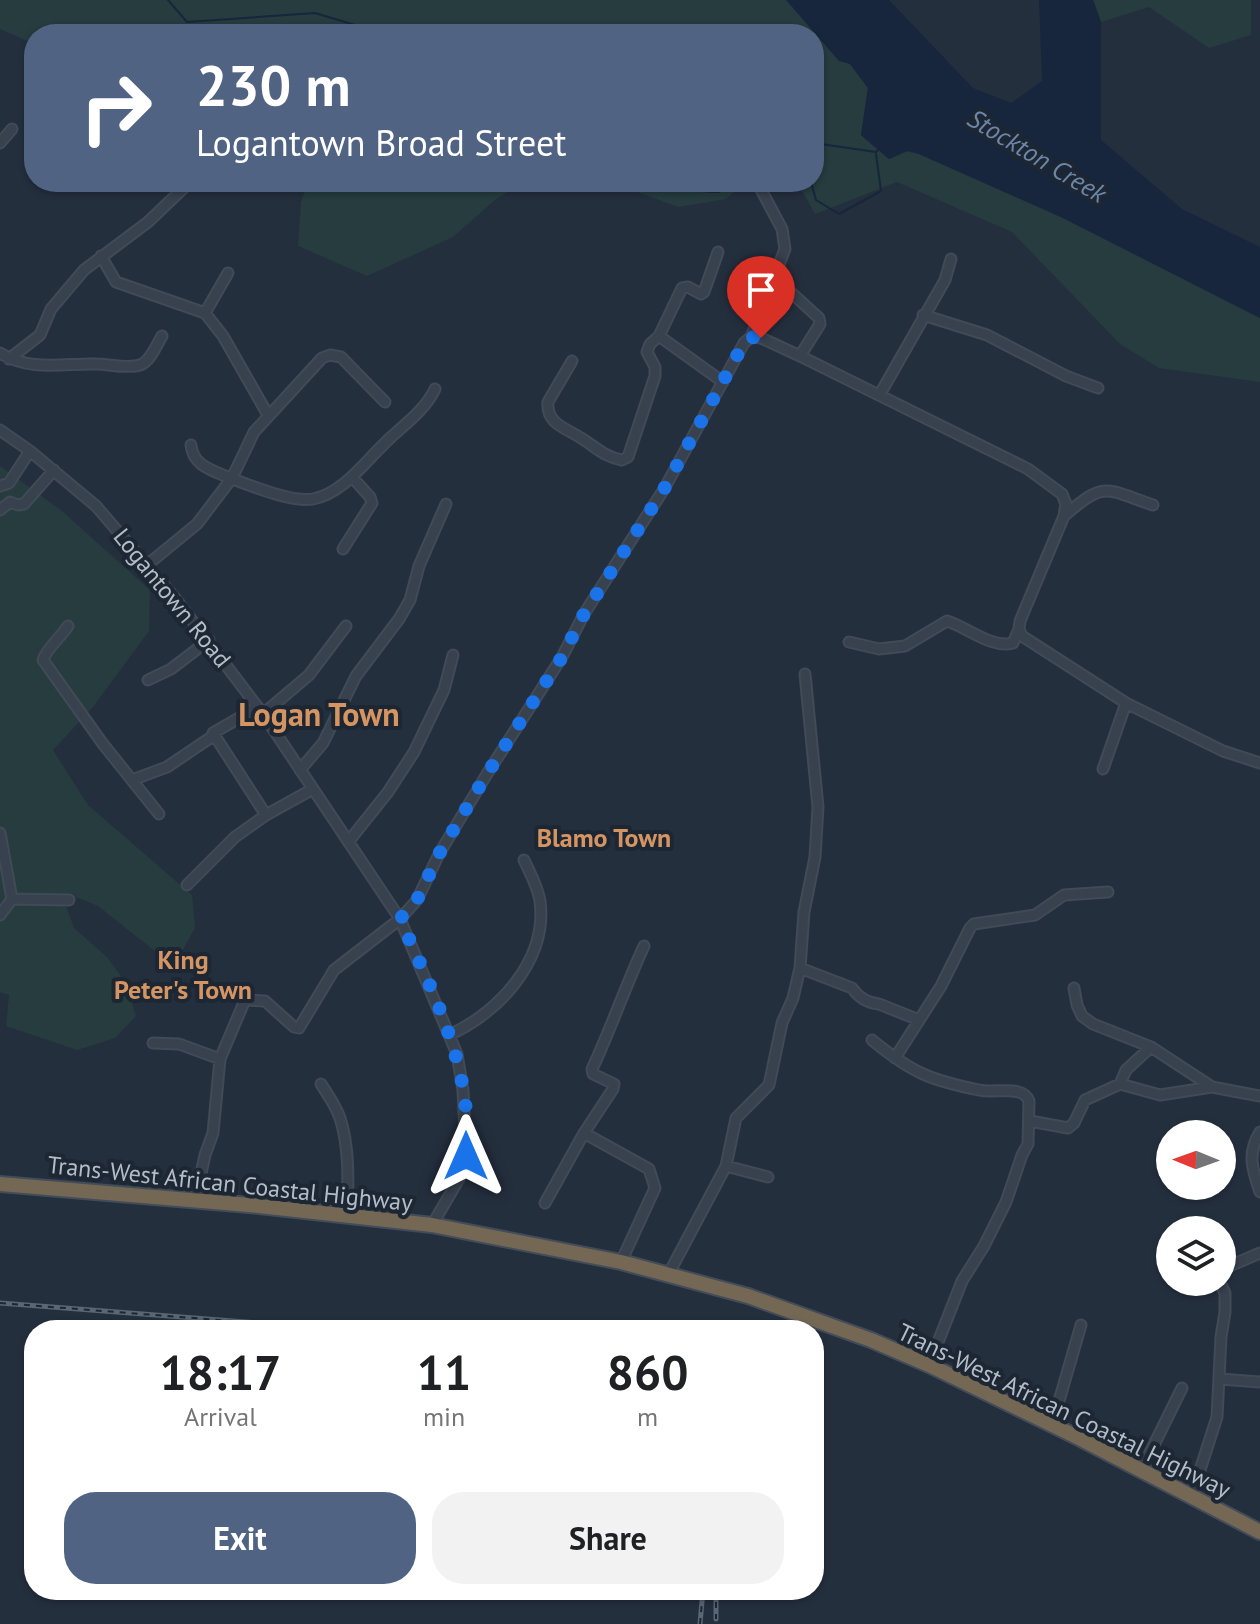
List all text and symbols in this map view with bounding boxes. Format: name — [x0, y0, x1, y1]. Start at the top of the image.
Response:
text: 230 m — [196, 49, 351, 121]
icon: right — [64, 56, 168, 160]
water label: Stockton Creek — [962, 101, 1114, 211]
text: Logantown Broad Street — [196, 119, 566, 166]
pin — [727, 256, 795, 338]
icon: arrive — [739, 268, 783, 312]
street label: Logantown Road — [107, 522, 238, 674]
district label: Logan Town — [238, 693, 400, 735]
district label: Blamo Town — [537, 821, 671, 854]
district label: King Peter's Town — [114, 943, 252, 1006]
position arrow — [424, 1114, 508, 1198]
north arrow — [1156, 1120, 1236, 1200]
map controls — [1156, 1120, 1236, 1296]
street label: Trans-West African Coastal Highway — [46, 1149, 414, 1218]
button: layers — [1156, 1216, 1236, 1296]
street label: Trans-West African Coastal Highway — [893, 1316, 1236, 1505]
text: 18:17 — [160, 1341, 281, 1403]
text: 11 — [417, 1341, 471, 1403]
text: 860 — [607, 1341, 688, 1403]
text: Arrival — [184, 1400, 257, 1433]
text: min — [423, 1400, 465, 1433]
text: m — [637, 1400, 658, 1433]
button: Exit — [64, 1492, 416, 1584]
button: Share — [432, 1492, 784, 1584]

